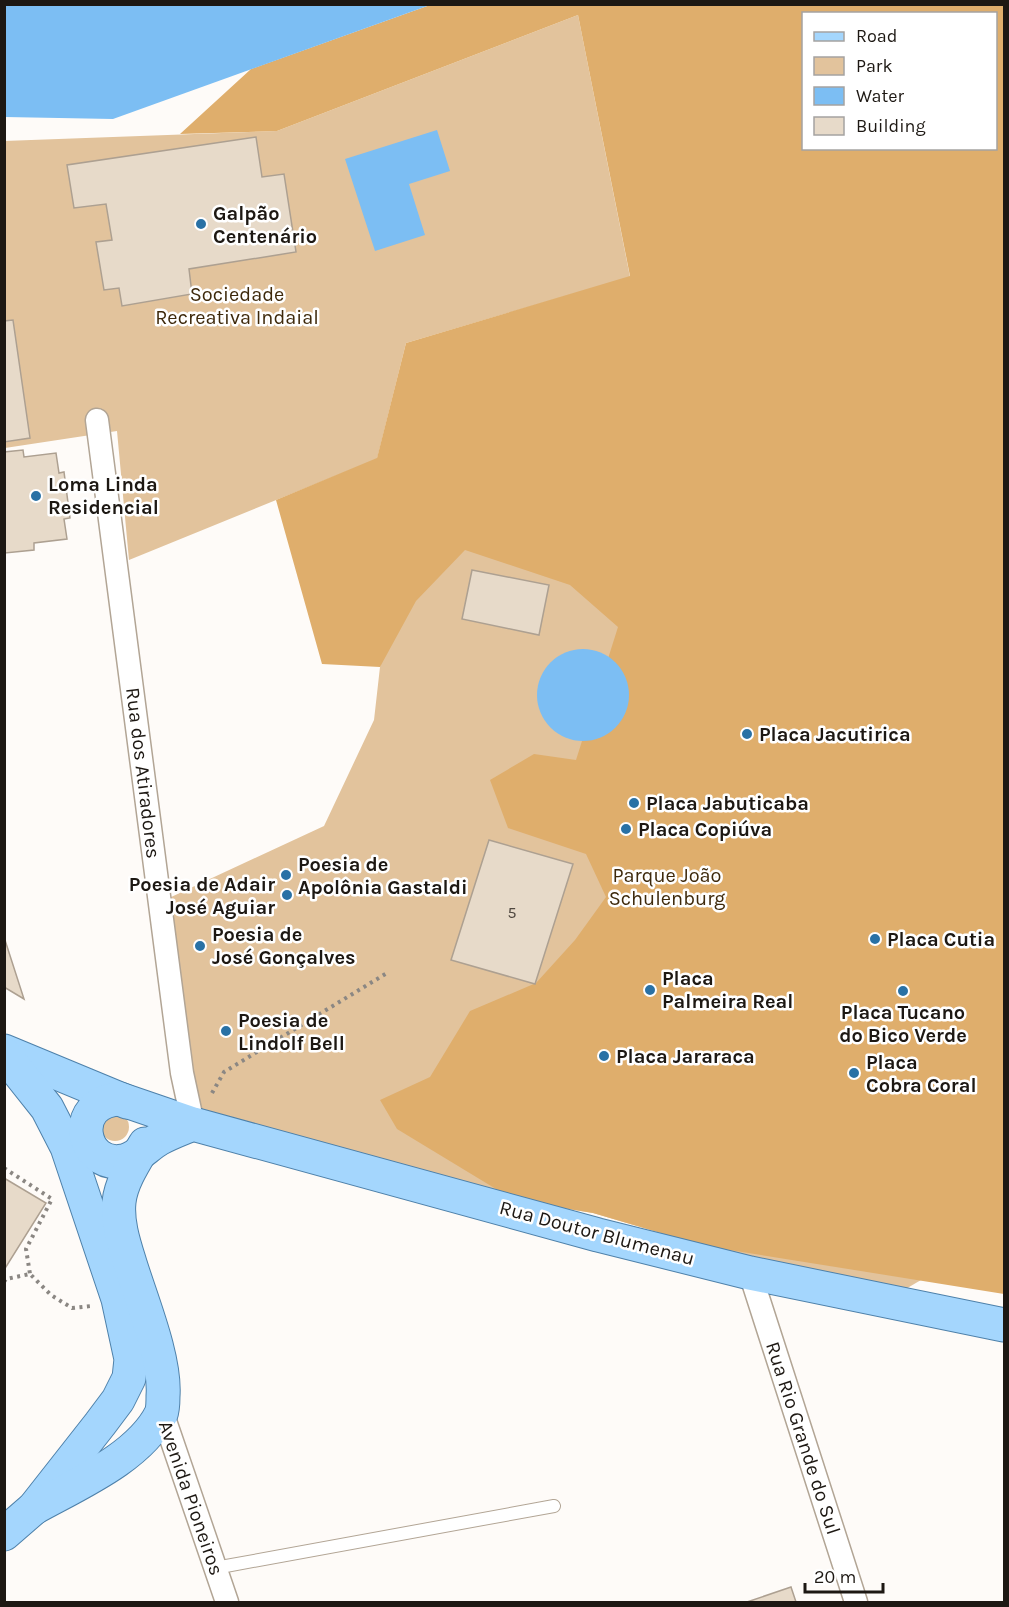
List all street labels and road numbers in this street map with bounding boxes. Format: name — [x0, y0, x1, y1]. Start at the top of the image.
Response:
street label: Rua dos Atiradores — [121, 686, 165, 860]
street label: Rua Doutor Blumenau — [497, 1196, 697, 1270]
street label: Rua Rio Grande do Sul — [761, 1339, 845, 1537]
street label: Avenida Pioneiros — [154, 1418, 228, 1578]

